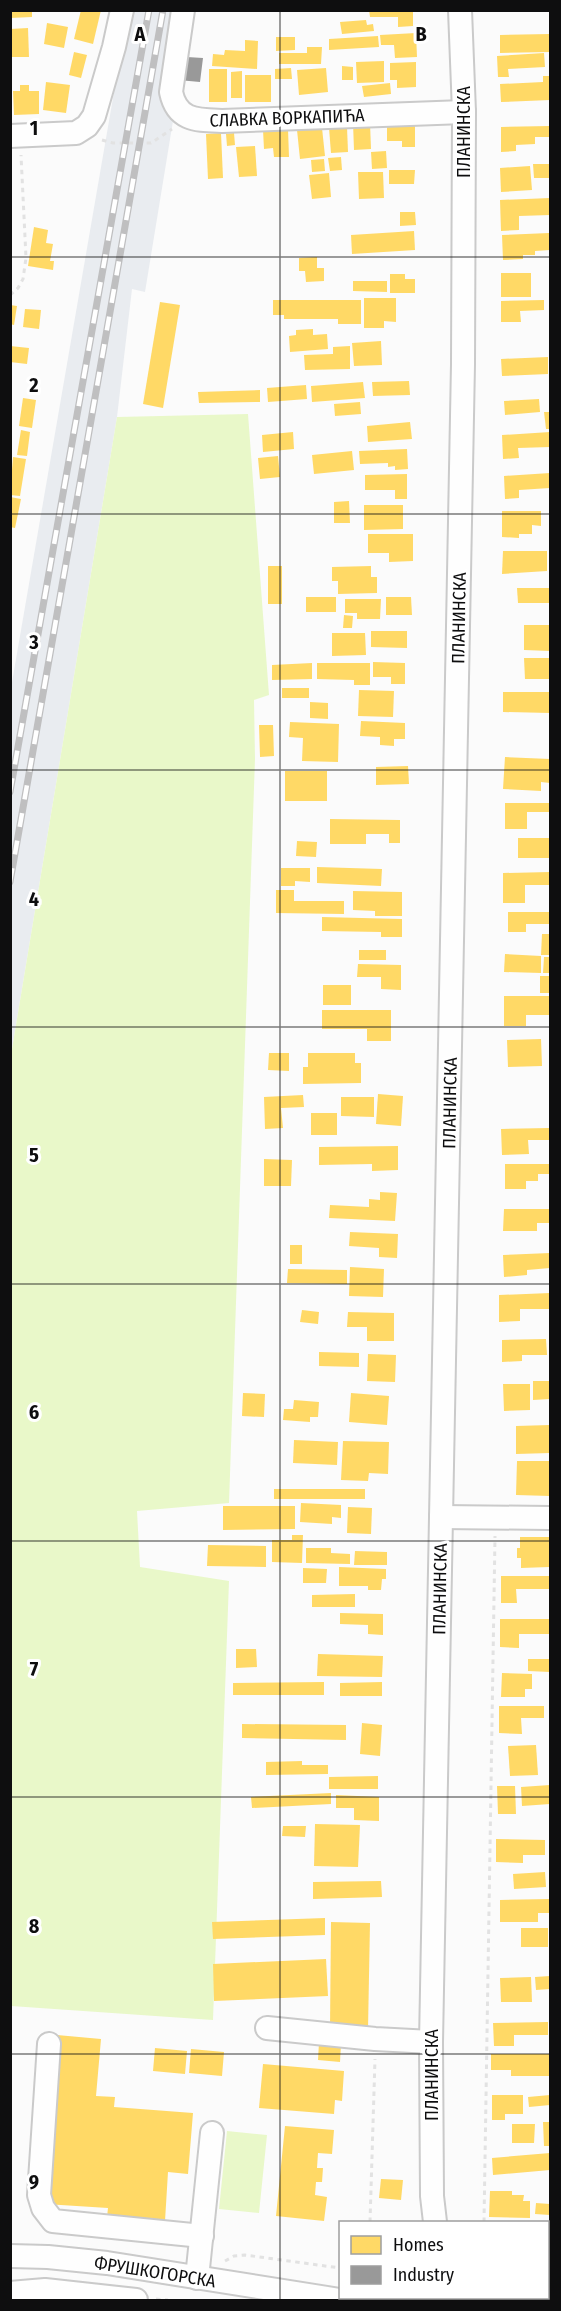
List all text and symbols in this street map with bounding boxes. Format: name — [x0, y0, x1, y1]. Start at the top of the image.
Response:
text: A — [134, 22, 147, 46]
text: B — [415, 22, 427, 46]
street label: ПЛАНИНСКА — [453, 86, 475, 178]
street label: СЛАВКА ВОРКАПИЋА — [209, 104, 365, 132]
text: 1 — [30, 116, 38, 140]
text: 2 — [28, 373, 39, 397]
street label: ПЛАНИНСКА — [447, 571, 471, 664]
text: 3 — [28, 630, 39, 654]
text: 4 — [29, 887, 39, 911]
street label: ПЛАНИНСКА — [438, 1056, 462, 1149]
text: 5 — [29, 1143, 39, 1167]
text: 6 — [29, 1400, 39, 1424]
street label: ПЛАНИНСКА — [428, 1542, 452, 1635]
text: 7 — [30, 1657, 39, 1681]
text: 8 — [29, 1914, 40, 1938]
street label: ПЛАНИНСКА — [421, 2029, 443, 2121]
text: 9 — [29, 2170, 39, 2194]
legend — [339, 2221, 549, 2299]
text: Homes — [393, 2234, 444, 2256]
street label: ФРУШКОГОРСКА — [93, 2252, 218, 2293]
text: Industry — [393, 2264, 454, 2286]

